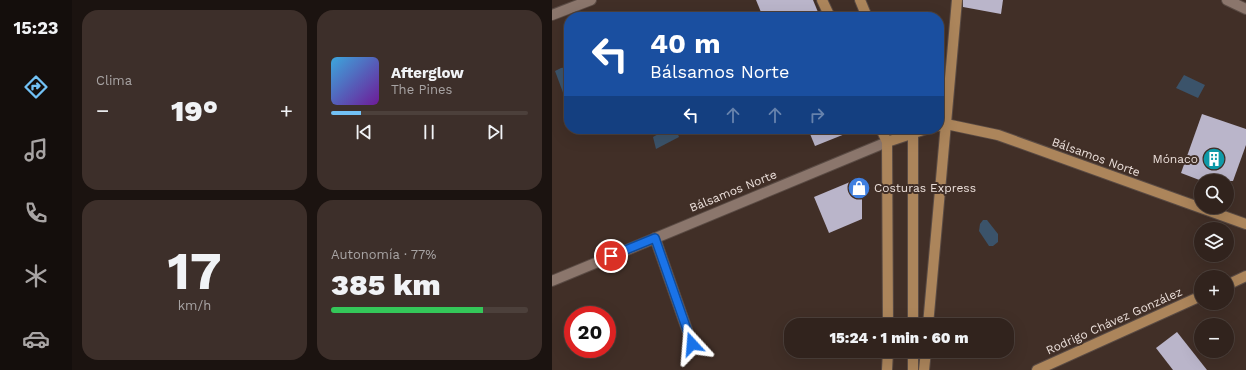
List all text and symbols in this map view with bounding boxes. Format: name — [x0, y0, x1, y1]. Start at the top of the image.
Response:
text: 15:23 — [13, 17, 59, 38]
text: 40 m — [650, 27, 720, 60]
icon: left — [584, 28, 636, 80]
text: Bálsamos Norte — [650, 61, 789, 82]
text: Afterglow — [391, 64, 464, 82]
icon: directions — [22, 73, 50, 101]
text: Clima — [96, 73, 132, 88]
text: The Pines — [391, 82, 452, 97]
text: 19° — [171, 93, 218, 128]
text: − — [96, 98, 109, 123]
text: + — [280, 98, 293, 123]
icon: left — [680, 104, 702, 126]
icon: ahead — [722, 104, 744, 126]
icon: ahead — [764, 104, 786, 126]
icon: right — [806, 104, 828, 126]
icon: previous — [353, 121, 375, 143]
icon: pause — [418, 121, 440, 143]
icon: next — [484, 121, 506, 143]
street label: Bálsamos Norte — [1050, 135, 1142, 179]
icon: music — [22, 136, 50, 164]
building icon: Mónaco — [1201, 146, 1227, 172]
place label: Mónaco — [1153, 152, 1198, 166]
street label: Bálsamos Norte — [687, 167, 779, 215]
map controls — [1194, 174, 1234, 358]
button: search — [1194, 174, 1234, 214]
shop icon: Costuras Express — [846, 175, 872, 201]
place label: Costuras Express — [874, 181, 976, 195]
icon: phone — [22, 199, 50, 227]
button: layers — [1194, 222, 1234, 262]
pin — [594, 239, 628, 273]
text: 17 — [167, 241, 222, 302]
icon: arrive — [600, 245, 622, 267]
text: Autonomía · 77% — [331, 247, 436, 262]
icon: climate — [22, 262, 50, 290]
text: 385 km — [331, 267, 441, 302]
button: + — [1194, 270, 1234, 310]
street label: Rodrigo Chávez González — [1044, 285, 1184, 357]
text: km/h — [178, 298, 211, 313]
speed limit sign: 20 — [564, 306, 616, 358]
button: − — [1194, 318, 1234, 358]
position arrow — [671, 323, 713, 365]
icon: car — [22, 325, 50, 353]
text: 15:24 · 1 min · 60 m — [829, 329, 969, 347]

